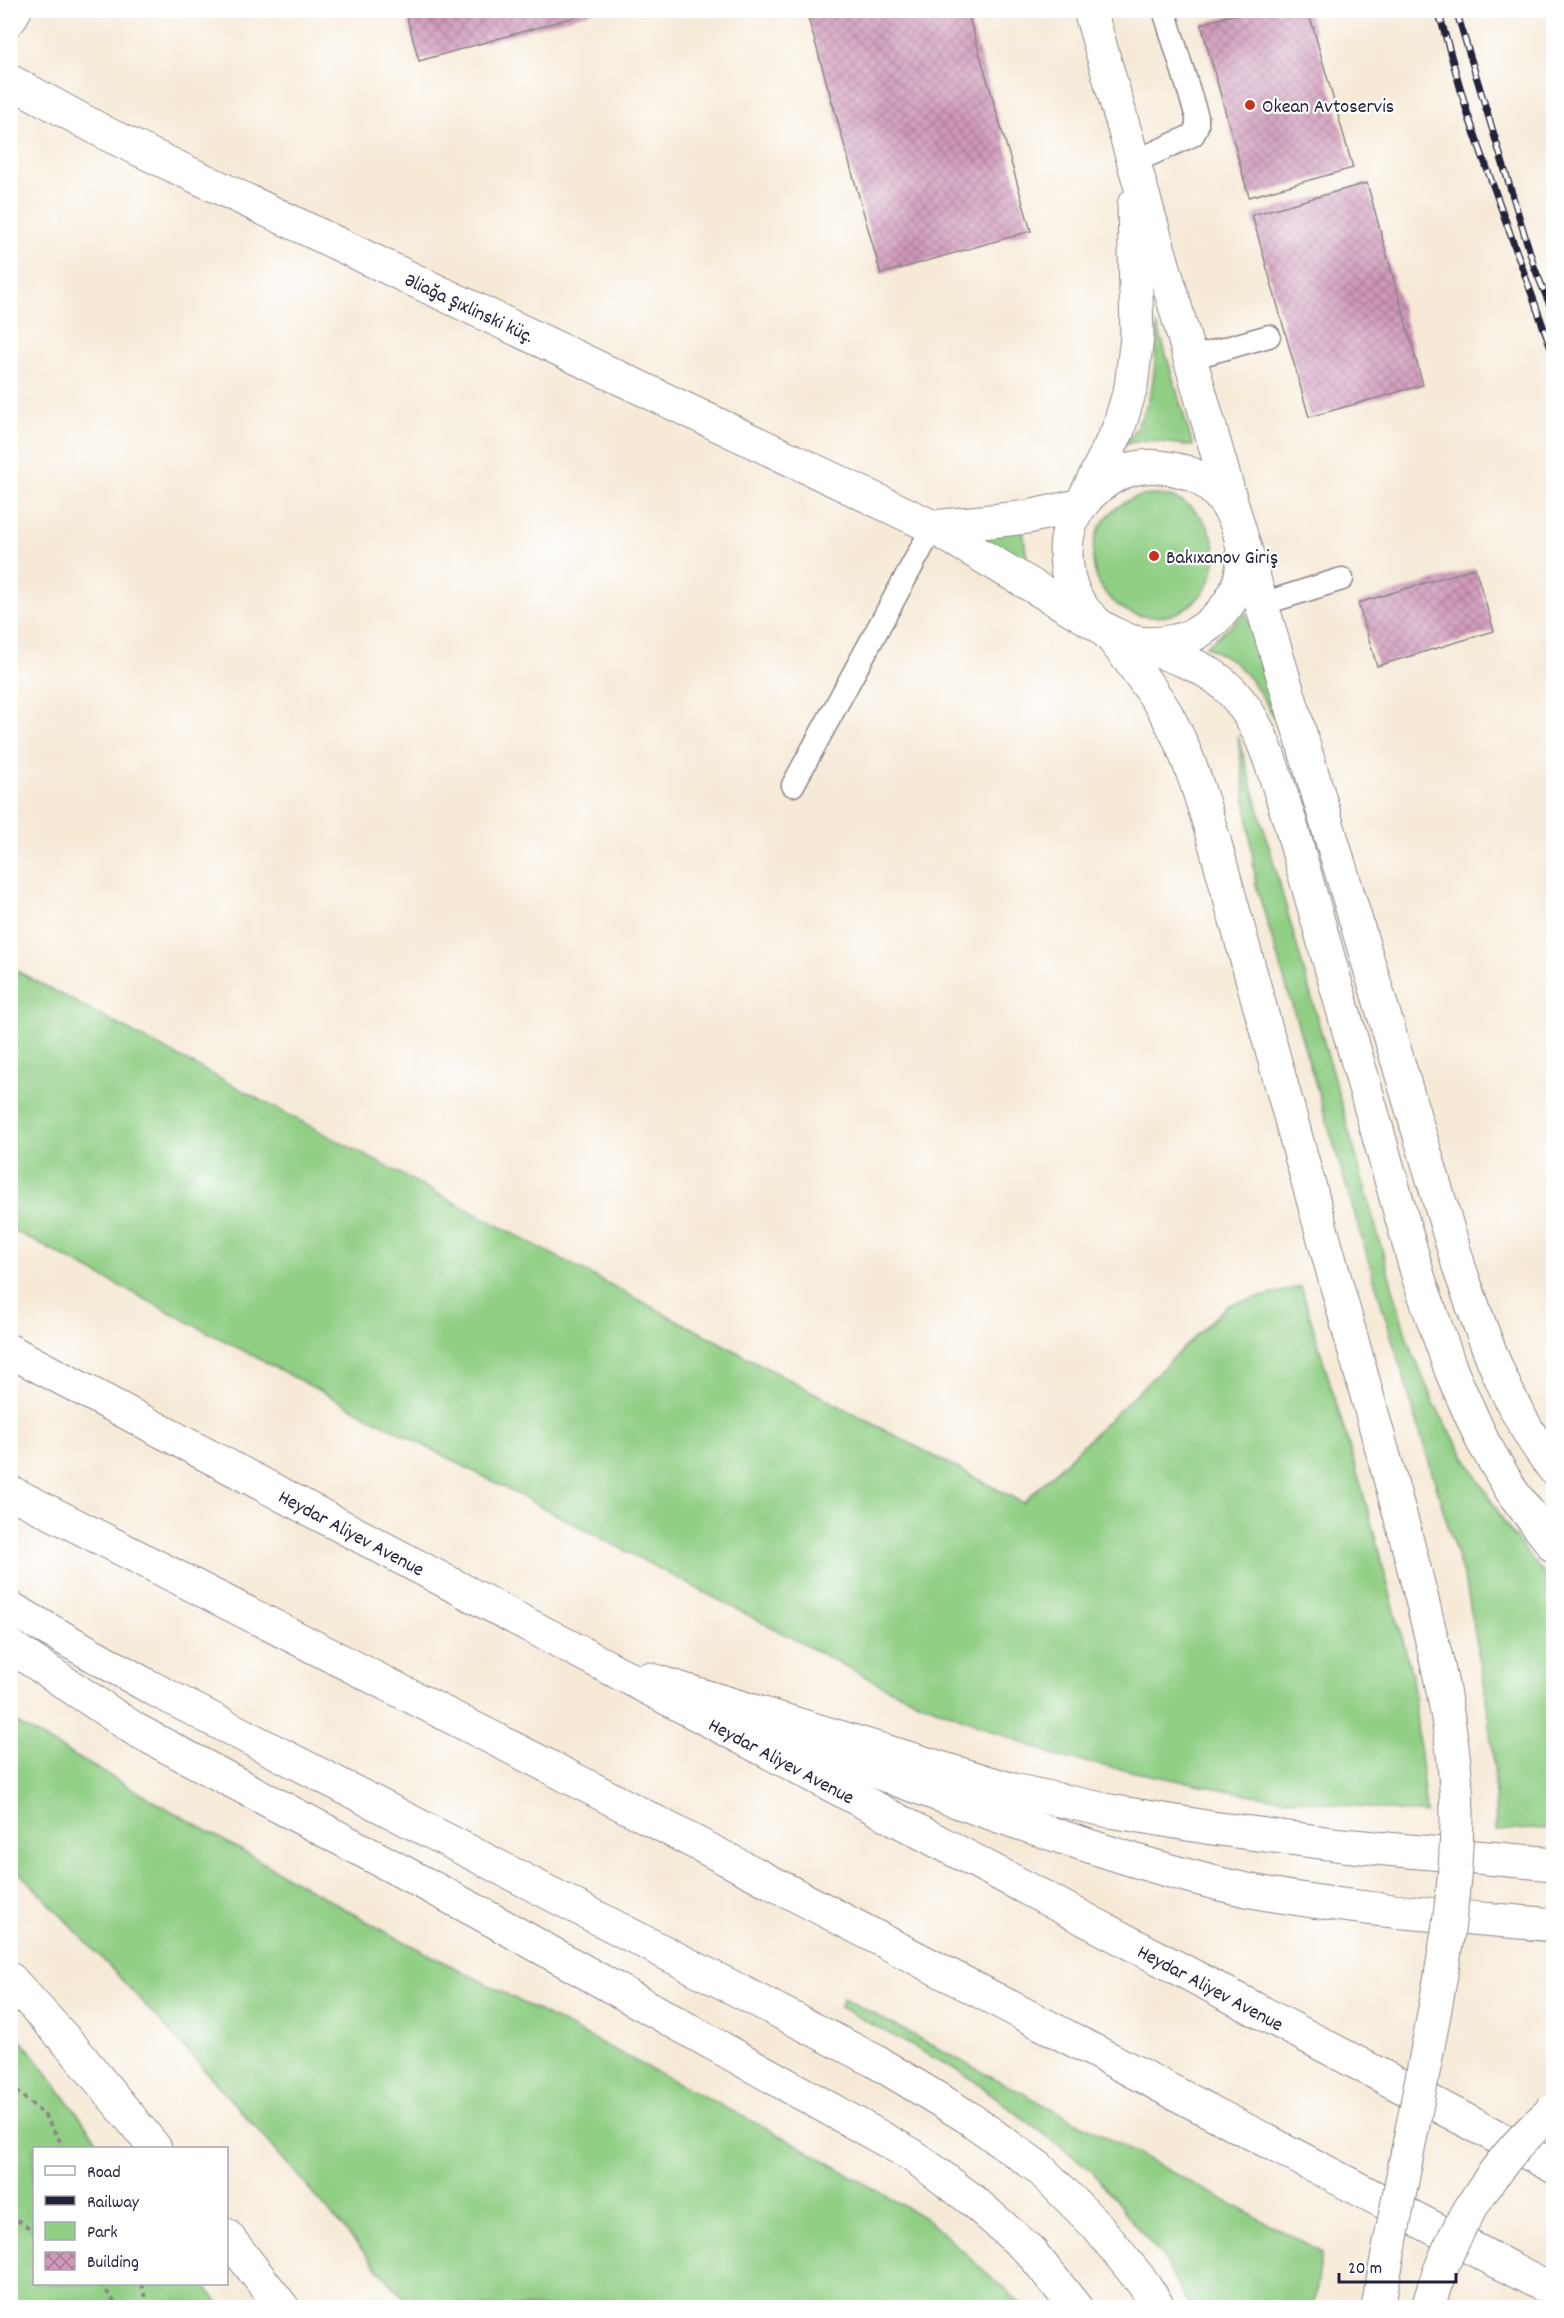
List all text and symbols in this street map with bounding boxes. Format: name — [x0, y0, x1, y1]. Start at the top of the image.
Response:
place label: Okean Avtoservis — [1262, 94, 1394, 122]
marker: Okean Avtoservis — [1243, 98, 1257, 112]
street label: Əliağa Şıxlinski küç. — [400, 268, 538, 352]
place label: Bakıxanov Giriş — [1166, 545, 1278, 573]
marker: Bakıxanov Giriş — [1147, 549, 1161, 563]
street label: Heydar Aliyev Avenue — [273, 1484, 429, 1585]
street label: Heydar Aliyev Avenue — [703, 1712, 859, 1813]
street label: Heydar Aliyev Avenue — [1132, 1939, 1288, 2040]
legend — [33, 2147, 228, 2285]
text: Road — [87, 2161, 121, 2186]
text: Railway — [87, 2191, 140, 2216]
text: Park — [87, 2221, 118, 2246]
scale bar — [1339, 2246, 1456, 2284]
text: Building — [87, 2251, 139, 2276]
text: 20 m — [1348, 2257, 1382, 2282]

